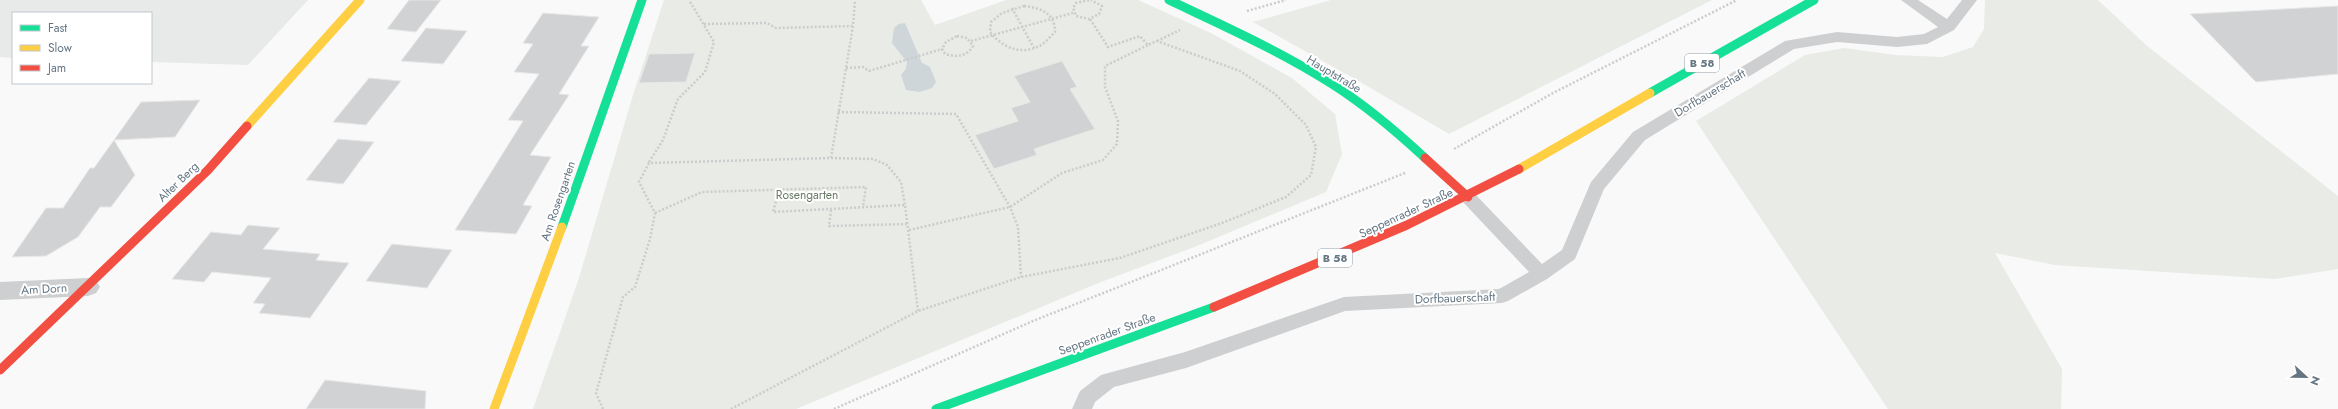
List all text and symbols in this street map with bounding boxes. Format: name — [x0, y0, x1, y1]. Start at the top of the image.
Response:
legend — [12, 12, 152, 84]
text: Fast — [48, 19, 67, 37]
text: Slow — [48, 39, 73, 57]
street label: Hauptstraße — [1303, 51, 1365, 97]
road number: B 58 — [1685, 54, 1719, 72]
text: Jam — [46, 59, 66, 77]
street label: Dorfbauerschaft — [1671, 65, 1749, 121]
street label: Alter Berg — [153, 158, 203, 206]
street label: Am Rosengarten — [536, 159, 580, 243]
street label: Seppenrader Straße — [1356, 183, 1456, 243]
park label: Rosengarten — [776, 186, 838, 204]
road number: B 58 — [1318, 249, 1352, 267]
street label: Am Dorn — [21, 279, 67, 299]
street label: Dorfbauerschaft — [1414, 288, 1496, 308]
street label: Seppenrader Straße — [1056, 308, 1158, 360]
north arrow — [2286, 357, 2326, 397]
text: N — [2306, 374, 2324, 388]

